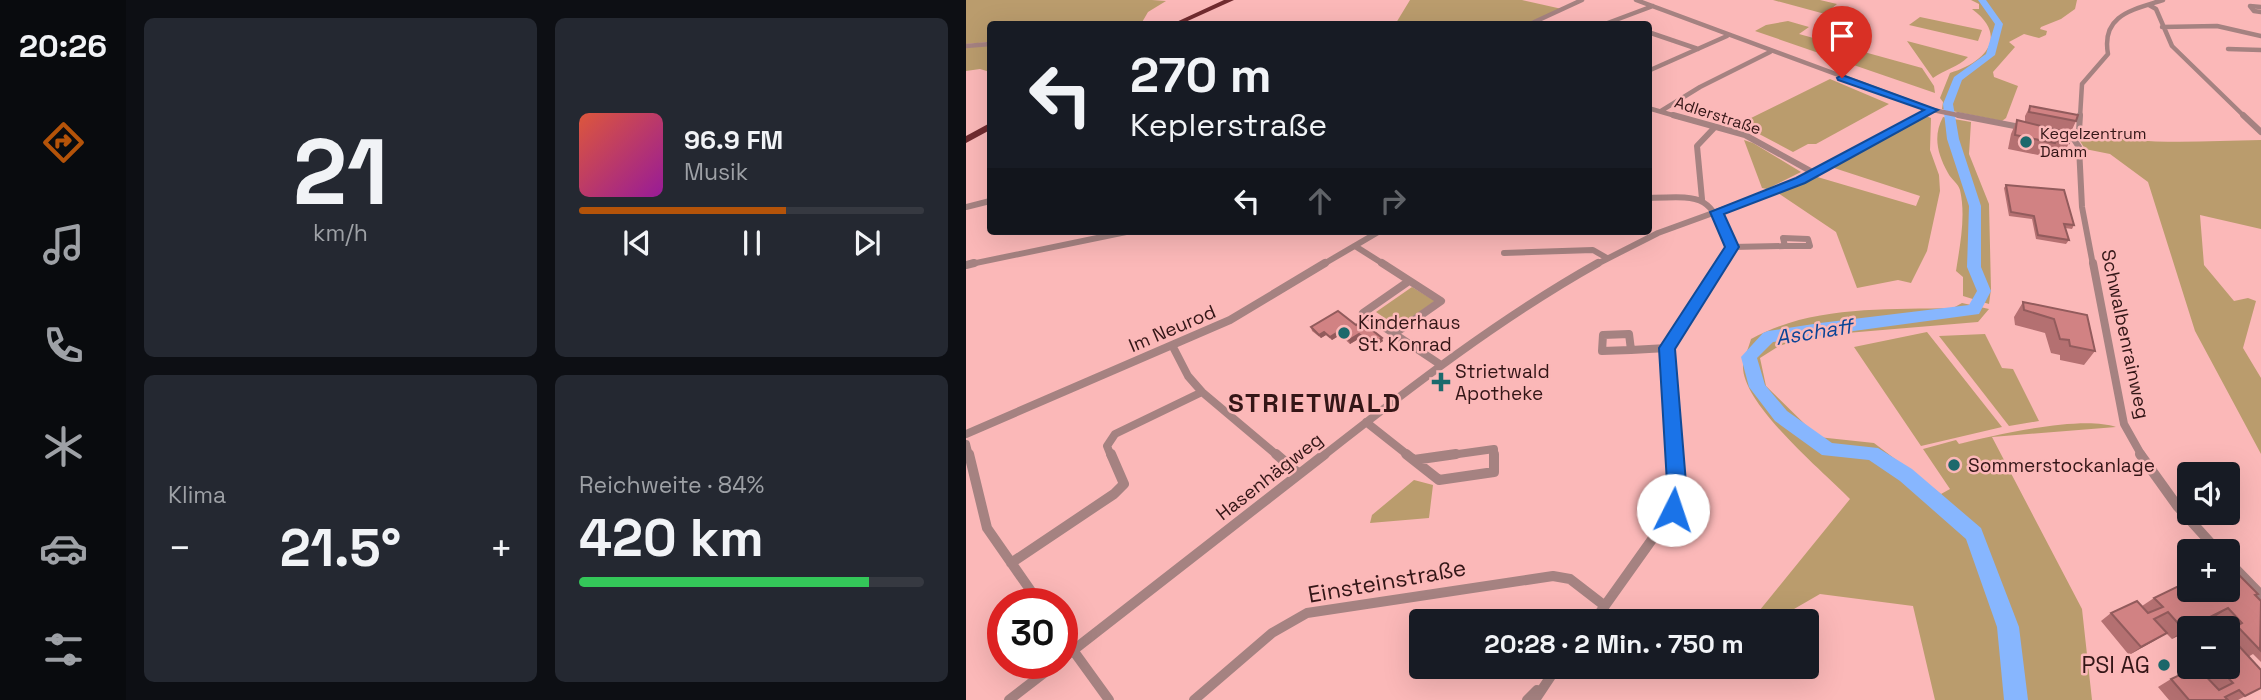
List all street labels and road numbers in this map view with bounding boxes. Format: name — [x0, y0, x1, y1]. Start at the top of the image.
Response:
street label: Adlerstraße — [1672, 92, 1764, 139]
street label: Schwalbenrainweg — [2095, 247, 2156, 421]
street label: Im Neurod — [1125, 299, 1219, 358]
street label: Hasenhägweg — [1211, 427, 1328, 526]
street label: Einsteinstraße — [1306, 552, 1468, 610]

